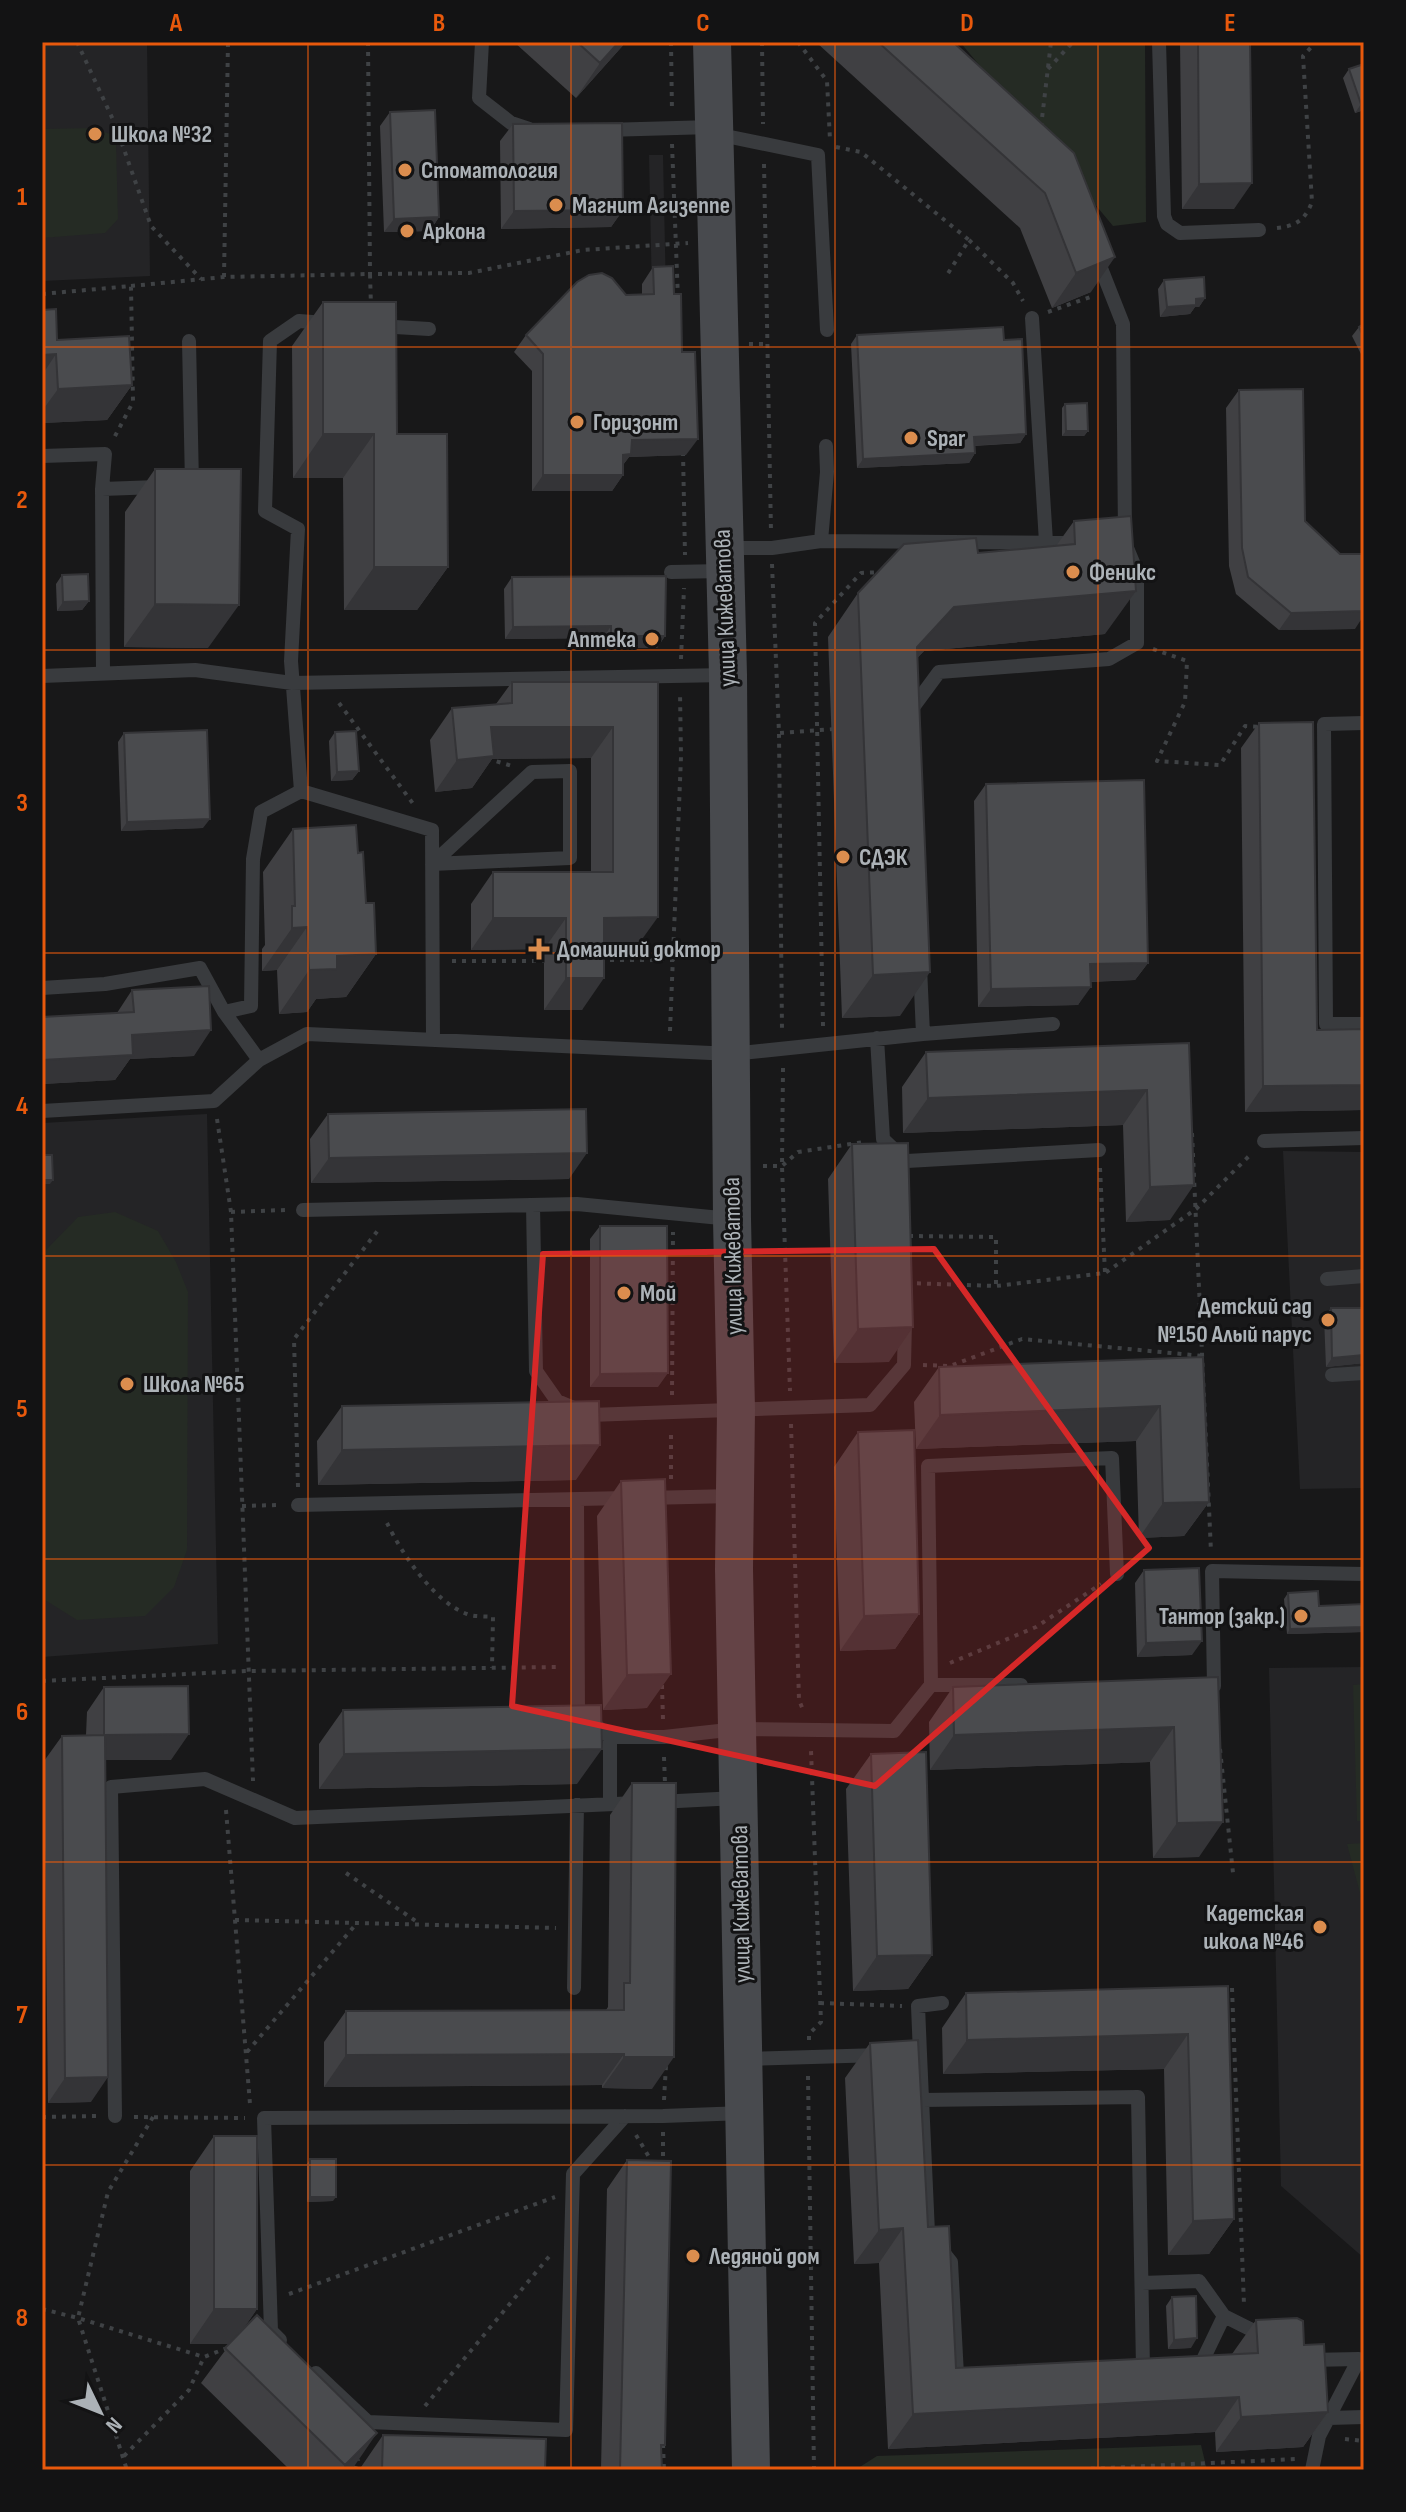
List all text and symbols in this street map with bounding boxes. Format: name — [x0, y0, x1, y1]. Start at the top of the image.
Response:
text: A — [169, 8, 183, 39]
text: B — [433, 8, 445, 39]
text: C — [696, 8, 710, 39]
text: D — [960, 8, 974, 39]
text: E — [1224, 8, 1236, 39]
place label: Школа №32 — [111, 120, 212, 149]
marker: Школа №32 — [86, 125, 104, 143]
place label: Стоматология — [421, 156, 558, 185]
marker: Стоматология — [396, 161, 414, 179]
text: 1 — [17, 182, 27, 213]
place label: Магнит Агизеппе — [572, 191, 730, 220]
marker: Магнит Агизеппе — [547, 196, 565, 214]
place label: Аркона — [422, 217, 486, 246]
marker: Аркона — [398, 222, 416, 240]
place label: Горизонт — [593, 408, 678, 437]
marker: Горизонт — [568, 413, 586, 431]
place label: Spar — [927, 424, 966, 453]
marker: Spar — [902, 429, 920, 447]
text: 2 — [16, 485, 28, 516]
street label: улица Кижеватова — [708, 529, 742, 687]
place label: Феникс — [1089, 558, 1156, 587]
marker: Феникс — [1064, 563, 1082, 581]
place label: Аптека — [567, 625, 636, 654]
marker: Аптека — [643, 630, 661, 648]
text: 3 — [16, 788, 28, 819]
place label: СДЭК — [859, 843, 908, 872]
marker: СДЭК — [834, 848, 852, 866]
place label: Домашний доктор — [557, 935, 721, 964]
marker: Домашний доктор — [528, 938, 550, 960]
text: 4 — [16, 1091, 28, 1122]
street label: улица Кижеватова — [717, 1177, 749, 1335]
place label: Мой — [640, 1279, 676, 1308]
marker: Мой — [615, 1284, 633, 1302]
place label: Детский сад №150 Алый парус — [1157, 1292, 1312, 1349]
marker: Детский сад №150 Алый парус — [1319, 1311, 1337, 1329]
place label: Школа №65 — [143, 1370, 244, 1399]
marker: Школа №65 — [118, 1375, 136, 1393]
text: 5 — [16, 1394, 28, 1425]
place label: Тантор (закр.) — [1159, 1602, 1285, 1631]
marker: Тантор (закр.) — [1292, 1607, 1310, 1625]
text: 6 — [16, 1697, 28, 1728]
street label: улица Кижеватова — [725, 1825, 757, 1983]
place label: Кадетская школа №46 — [1203, 1899, 1304, 1956]
marker: Кадетская школа №46 — [1311, 1918, 1329, 1936]
text: 7 — [16, 2000, 28, 2031]
place label: Ледяной дом — [708, 2242, 820, 2271]
marker: Ледяной дом — [684, 2247, 702, 2265]
text: 8 — [16, 2303, 28, 2334]
north arrow — [60, 2372, 140, 2452]
text: N — [100, 2411, 127, 2438]

